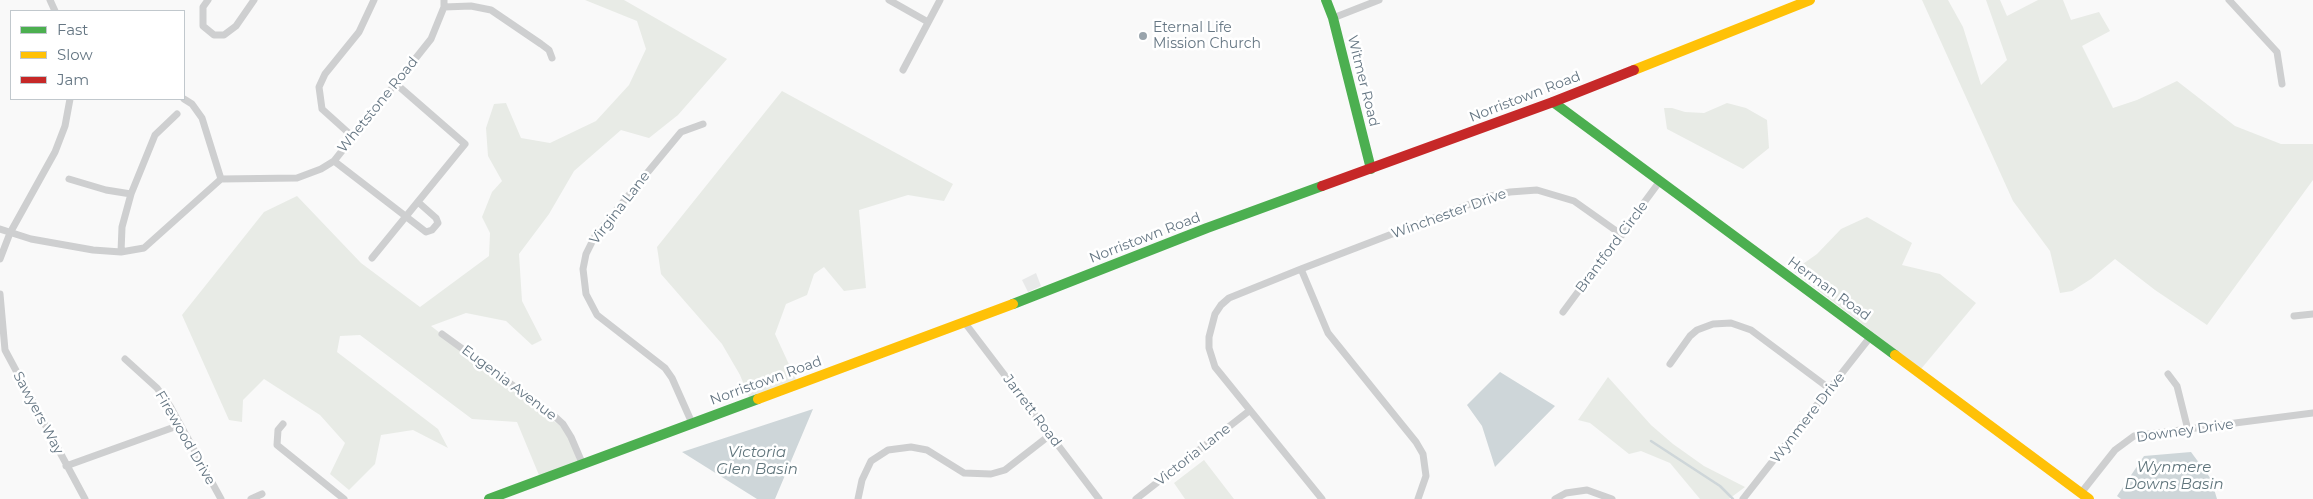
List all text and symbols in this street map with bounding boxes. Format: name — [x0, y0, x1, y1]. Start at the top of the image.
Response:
legend — [10, 10, 185, 100]
text: Fast — [57, 20, 88, 39]
place label: Eternal Life Mission Church — [1153, 20, 1261, 52]
marker: Eternal Life Mission Church — [1137, 30, 1149, 42]
street label: Witmer Road — [1343, 33, 1383, 129]
text: Slow — [57, 45, 93, 64]
street label: Whetstone Road — [334, 54, 422, 156]
street label: Norristown Road — [1467, 68, 1583, 126]
text: Jam — [57, 70, 89, 89]
street label: Virgina Lane — [586, 168, 654, 248]
street label: Winchester Drive — [1389, 185, 1509, 243]
street label: Brantford Circle — [1572, 198, 1652, 296]
street label: Norristown Road — [1087, 209, 1203, 267]
street label: Herman Road — [1784, 253, 1874, 325]
street label: Eugenia Avenue — [458, 342, 560, 424]
street label: Norristown Road — [708, 353, 824, 409]
street label: Sawyers Way — [9, 369, 67, 457]
street label: Wynmere Drive — [1767, 369, 1849, 467]
street label: Jarrett Road — [999, 372, 1065, 450]
street label: Firewood Drive — [151, 388, 219, 488]
street label: Downey Drive — [2135, 416, 2235, 446]
street label: Victoria Lane — [1152, 420, 1234, 490]
water label: Victoria Glen Basin — [716, 444, 798, 479]
water label: Wynmere Downs Basin — [2124, 459, 2224, 494]

